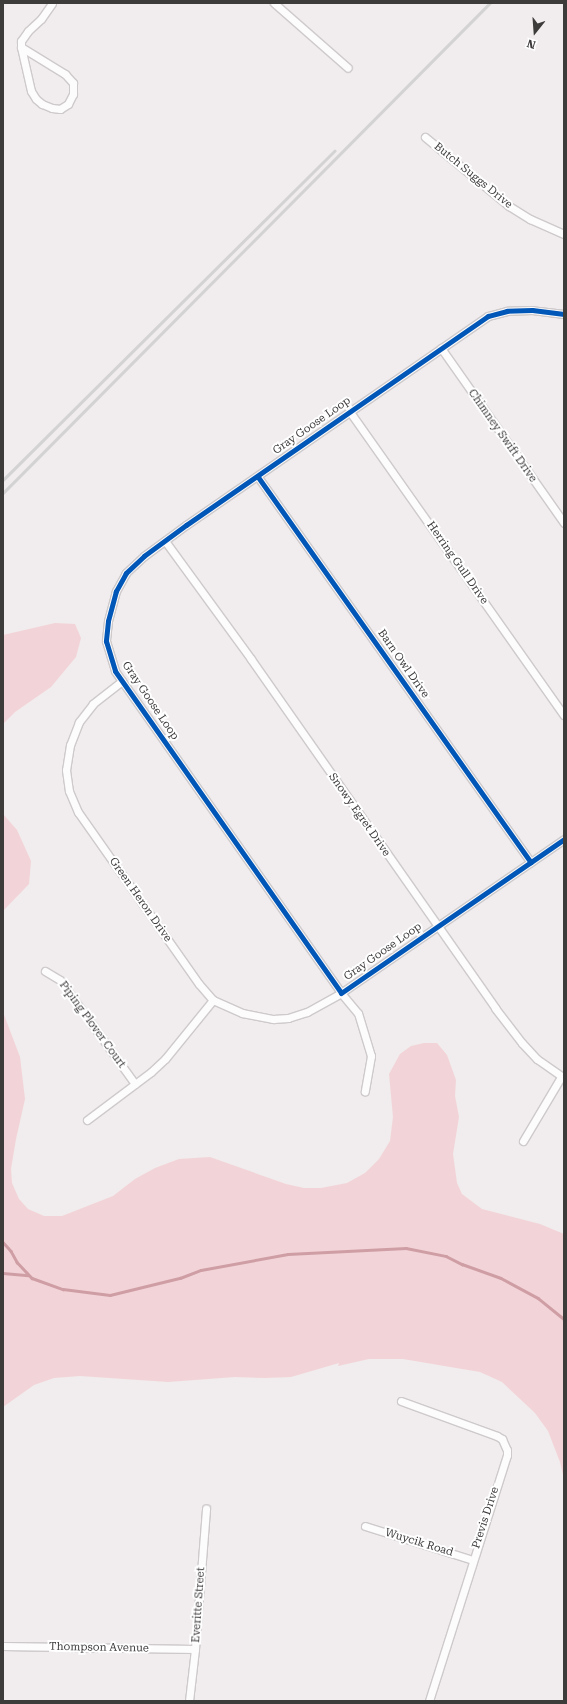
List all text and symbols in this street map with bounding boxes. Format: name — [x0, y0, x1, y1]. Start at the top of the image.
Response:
north arrow — [515, 12, 555, 52]
text: N — [525, 36, 537, 51]
street label: Butch Suggs Drive — [431, 140, 515, 212]
street label: Chimney Swift Drive — [465, 387, 539, 485]
street label: Gray Goose Loop — [271, 394, 353, 458]
street label: Herring Gull Drive — [424, 519, 490, 607]
street label: Barn Owl Drive — [375, 627, 431, 701]
street label: Gray Goose Loop — [119, 659, 181, 743]
street label: Snowy Egret Drive — [325, 771, 393, 859]
street label: Green Heron Drive — [106, 855, 174, 945]
street label: Gray Goose Loop — [342, 920, 424, 984]
street label: Piping Plover Court — [56, 979, 128, 1071]
street label: Previs Drive — [470, 1485, 502, 1551]
street label: Wuycik Road — [383, 1526, 455, 1560]
street label: Everitte Street — [190, 1567, 208, 1643]
street label: Thompson Avenue — [49, 1641, 149, 1655]

